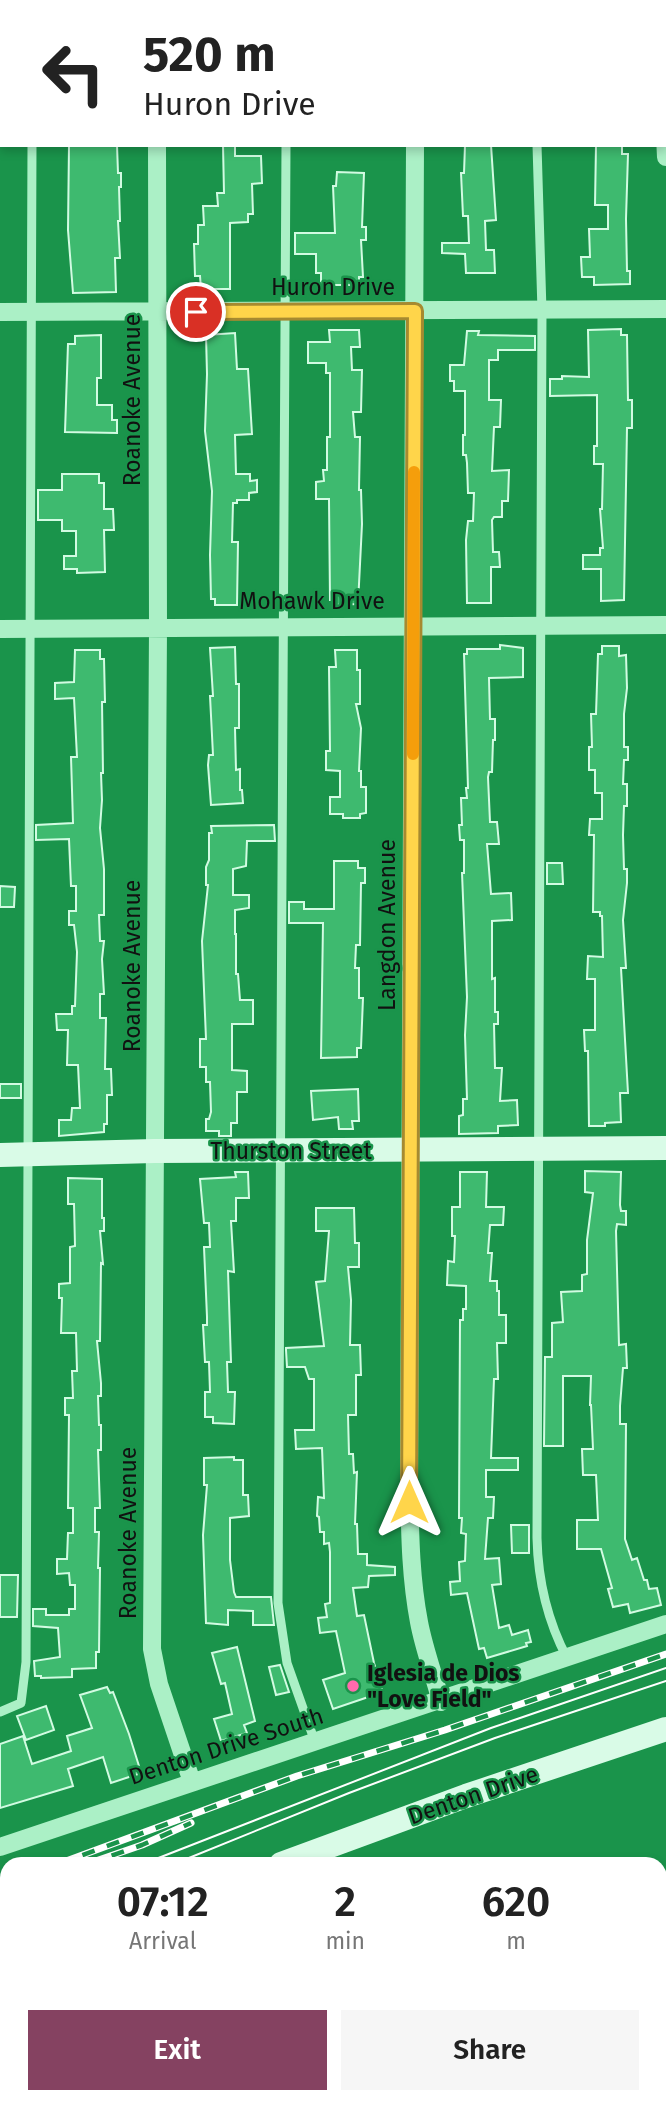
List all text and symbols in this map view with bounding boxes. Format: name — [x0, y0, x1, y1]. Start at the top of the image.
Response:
text: 520 m — [143, 25, 276, 84]
icon: left — [28, 28, 119, 119]
text: Huron Drive — [143, 85, 316, 123]
street label: Huron Drive — [271, 273, 395, 301]
pin — [166, 282, 226, 342]
icon: arrive — [177, 293, 215, 331]
street label: Roanoke Avenue — [118, 314, 146, 486]
street label: Mohawk Drive — [239, 587, 385, 615]
street label: Langdon Avenue — [373, 839, 401, 1011]
street label: Roanoke Avenue — [118, 880, 146, 1052]
street label: Thurston Street — [210, 1137, 372, 1165]
street label: Roanoke Avenue — [114, 1447, 142, 1619]
position arrow — [372, 1465, 446, 1539]
place label: Iglesia de Dios "Love Field" — [367, 1659, 519, 1713]
marker: Iglesia de Dios "Love Field" — [345, 1678, 361, 1694]
street label: Denton Drive South — [125, 1701, 327, 1791]
street label: Denton Drive — [404, 1760, 542, 1830]
text: 07:12 — [117, 1877, 209, 1927]
text: 2 — [334, 1877, 356, 1927]
text: 620 — [482, 1877, 550, 1927]
text: Arrival — [129, 1927, 196, 1955]
text: min — [325, 1927, 365, 1955]
text: m — [506, 1927, 526, 1955]
button: Exit — [28, 2010, 327, 2090]
button: Share — [341, 2010, 639, 2090]

